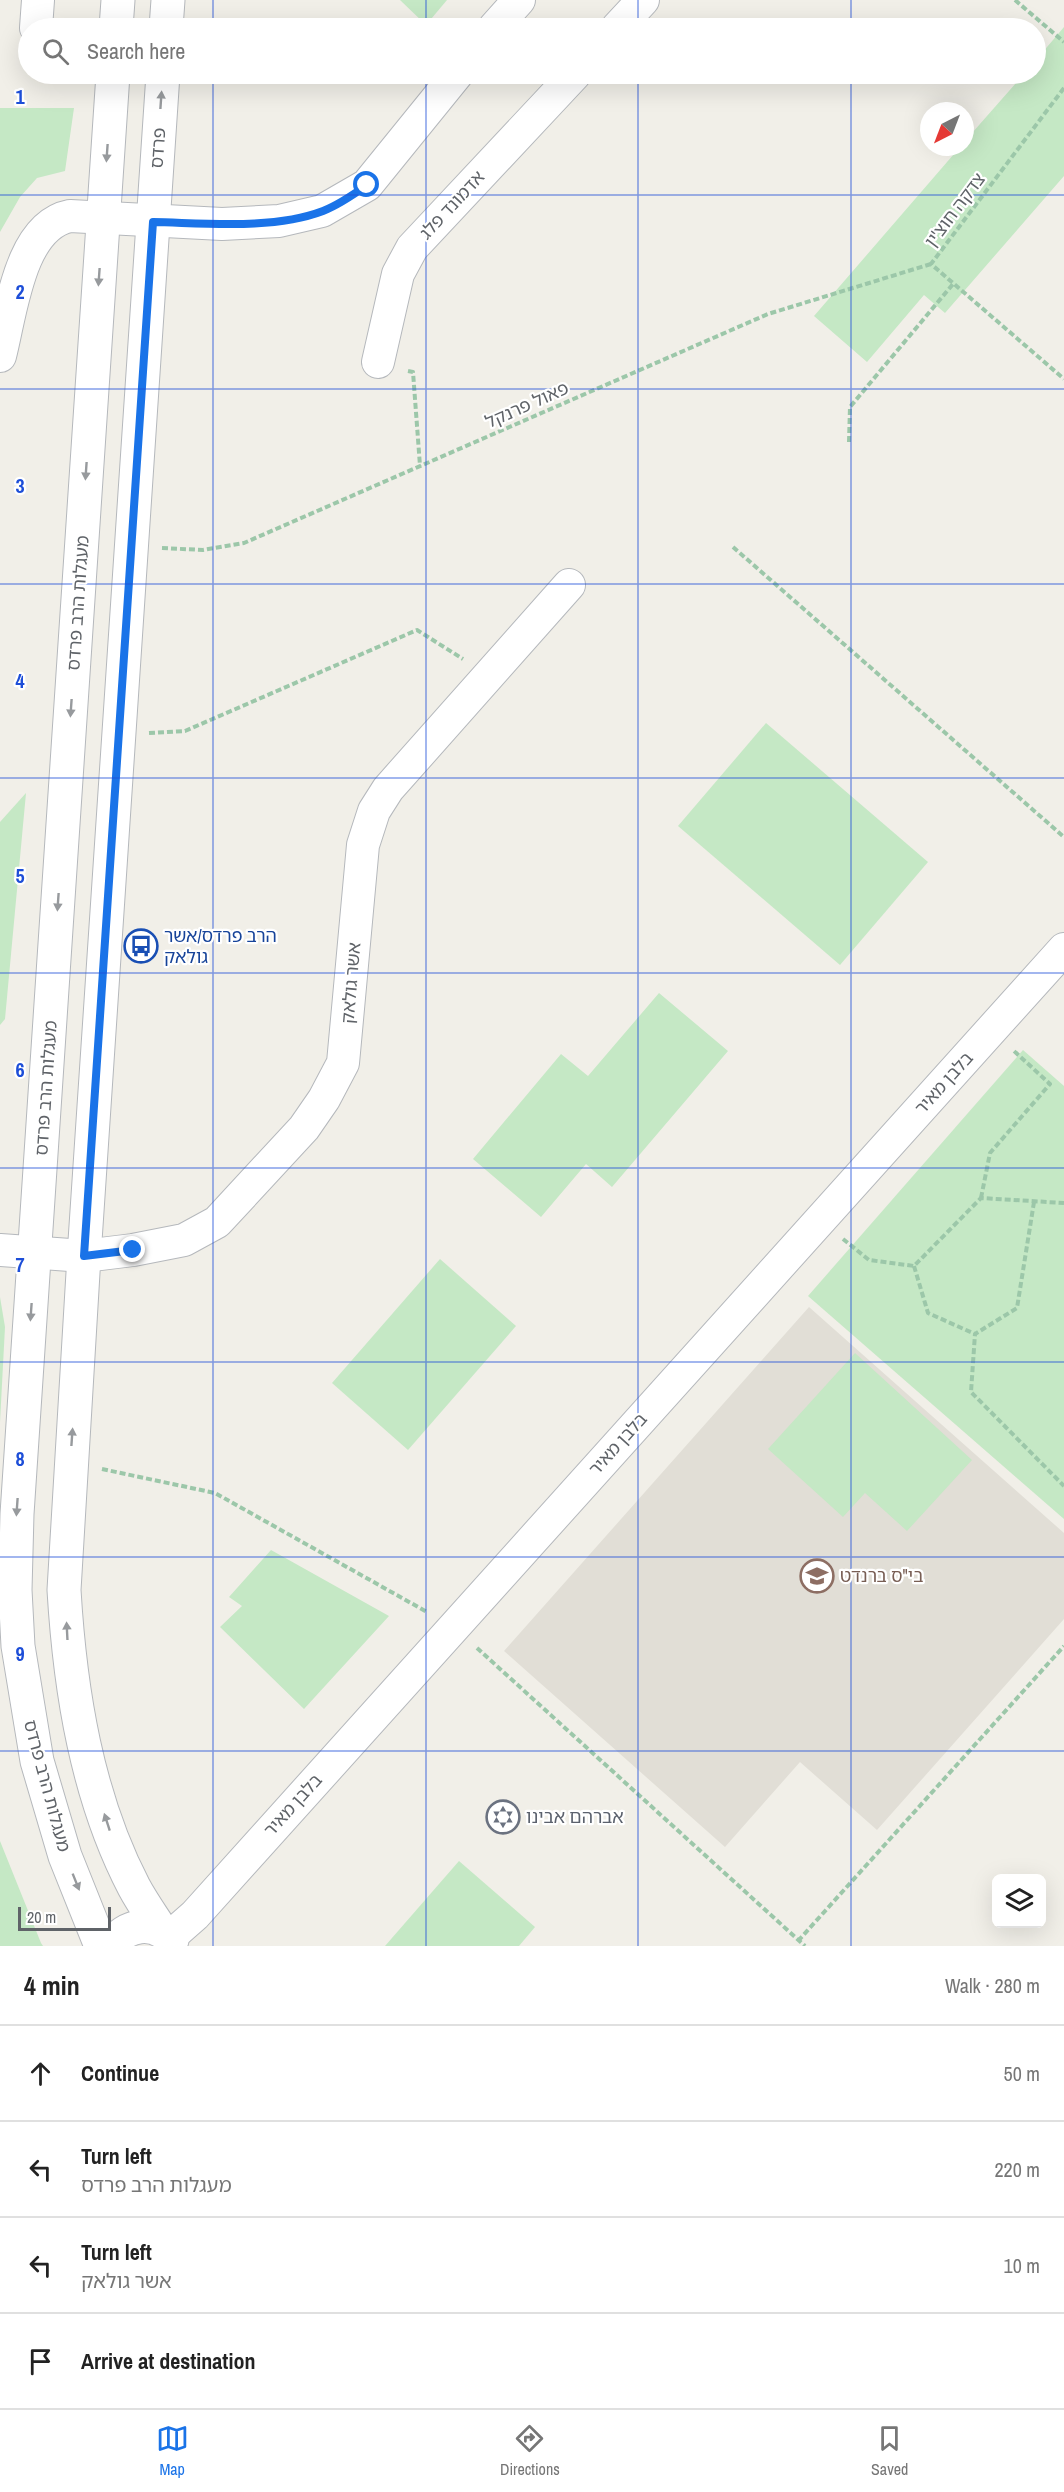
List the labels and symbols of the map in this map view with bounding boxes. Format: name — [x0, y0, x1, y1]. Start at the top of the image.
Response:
text: 1 — [15, 83, 25, 110]
one-way arrow — [156, 91, 166, 110]
north arrow — [920, 102, 974, 156]
street label: פרדס — [144, 127, 171, 169]
one-way arrow — [103, 143, 112, 162]
street label: אדמונד פלג — [413, 165, 490, 245]
street label: צדקה חוצ'ין — [918, 167, 991, 252]
route start — [353, 171, 379, 197]
one-way arrow — [95, 267, 104, 286]
text: 2 — [15, 278, 25, 305]
street label: פאול פרנקל — [481, 375, 572, 434]
one-way arrow — [82, 462, 91, 481]
text: 3 — [15, 472, 25, 499]
street label: מעגלות הרב פרדס — [60, 534, 95, 671]
text: 4 — [15, 667, 25, 694]
one-way arrow — [66, 698, 75, 717]
text: 5 — [15, 862, 25, 889]
one-way arrow — [53, 893, 63, 912]
place label: הרב פרדס/אשר גולאק — [164, 923, 277, 969]
bus stop icon: הרב פרדס/אשר גולאק — [123, 928, 159, 964]
street label: אשר גולאק — [334, 941, 367, 1025]
street label: מעגלות הרב פרדס — [28, 1019, 63, 1156]
street label: בלבן מאיר — [909, 1046, 979, 1119]
text: 6 — [15, 1056, 25, 1083]
route end — [119, 1236, 145, 1262]
text: 7 — [15, 1251, 25, 1278]
one-way arrow — [26, 1303, 35, 1322]
street label: בלבן מאיר — [583, 1407, 653, 1480]
one-way arrow — [67, 1427, 77, 1446]
text: 8 — [15, 1445, 25, 1472]
one-way arrow — [13, 1497, 22, 1516]
school or university icon: בי"ס ברנדט — [799, 1558, 835, 1594]
place label: בי"ס ברנדט — [840, 1563, 923, 1588]
one-way arrow — [62, 1622, 71, 1641]
text: 9 — [15, 1640, 25, 1667]
street label: מעגלות הרב פרדס — [18, 1717, 77, 1855]
street label: בלבן מאיר — [258, 1768, 328, 1841]
synagogue icon: אברהם אבינו — [485, 1799, 521, 1835]
place label: אברהם אבינו — [526, 1804, 624, 1829]
one-way arrow — [102, 1813, 111, 1831]
one-way arrow — [71, 1874, 81, 1892]
scale bar — [18, 1904, 111, 1932]

